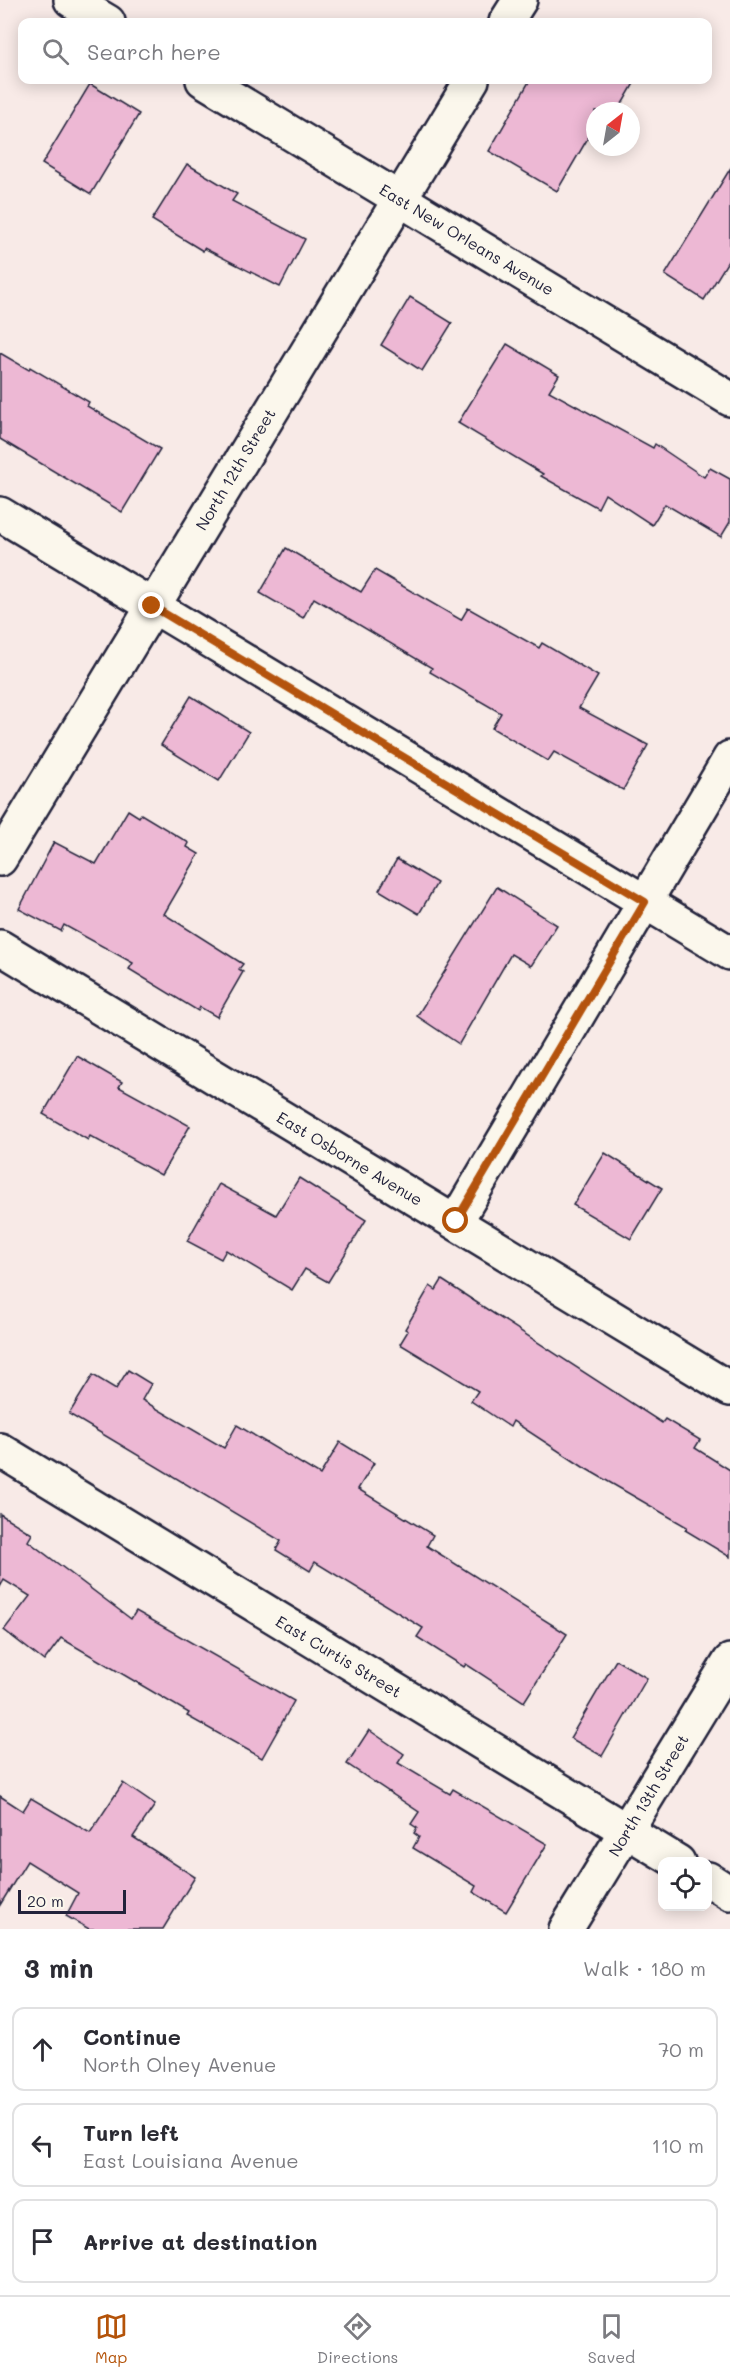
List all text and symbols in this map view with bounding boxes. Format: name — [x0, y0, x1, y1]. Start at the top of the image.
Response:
search box — [18, 18, 712, 84]
icon: search — [39, 35, 72, 68]
text: Search here — [87, 37, 221, 66]
north arrow — [586, 102, 640, 156]
street label: East New Orleans Avenue — [376, 178, 558, 300]
street label: North 12th Street — [190, 404, 280, 534]
route end — [138, 592, 164, 618]
street label: East Osborne Avenue — [273, 1106, 427, 1210]
route start — [442, 1207, 468, 1233]
street label: East Curtis Street — [272, 1610, 406, 1702]
street label: North 13th Street — [603, 1730, 693, 1860]
map controls — [658, 1857, 712, 1911]
button: locate — [658, 1857, 712, 1911]
scale bar — [18, 1887, 126, 1914]
text: 20 m — [27, 1890, 64, 1911]
text: 3 min — [24, 1951, 93, 1985]
text: Walk · 180 m — [583, 1955, 706, 1981]
text: Continue — [83, 2022, 181, 2051]
icon: ahead — [26, 2033, 59, 2066]
text: 70 m — [658, 2036, 704, 2062]
text: North Olney Avenue — [83, 2051, 277, 2077]
text: Turn left — [83, 2118, 179, 2147]
icon: left — [26, 2129, 59, 2162]
text: 110 m — [651, 2132, 704, 2158]
text: East Louisiana Avenue — [83, 2147, 299, 2173]
icon: arrive — [26, 2225, 59, 2258]
text: Arrive at destination — [83, 2227, 318, 2256]
tab: Map — [95, 2310, 128, 2367]
tab: Directions — [317, 2310, 398, 2367]
tab: Saved — [588, 2310, 635, 2367]

